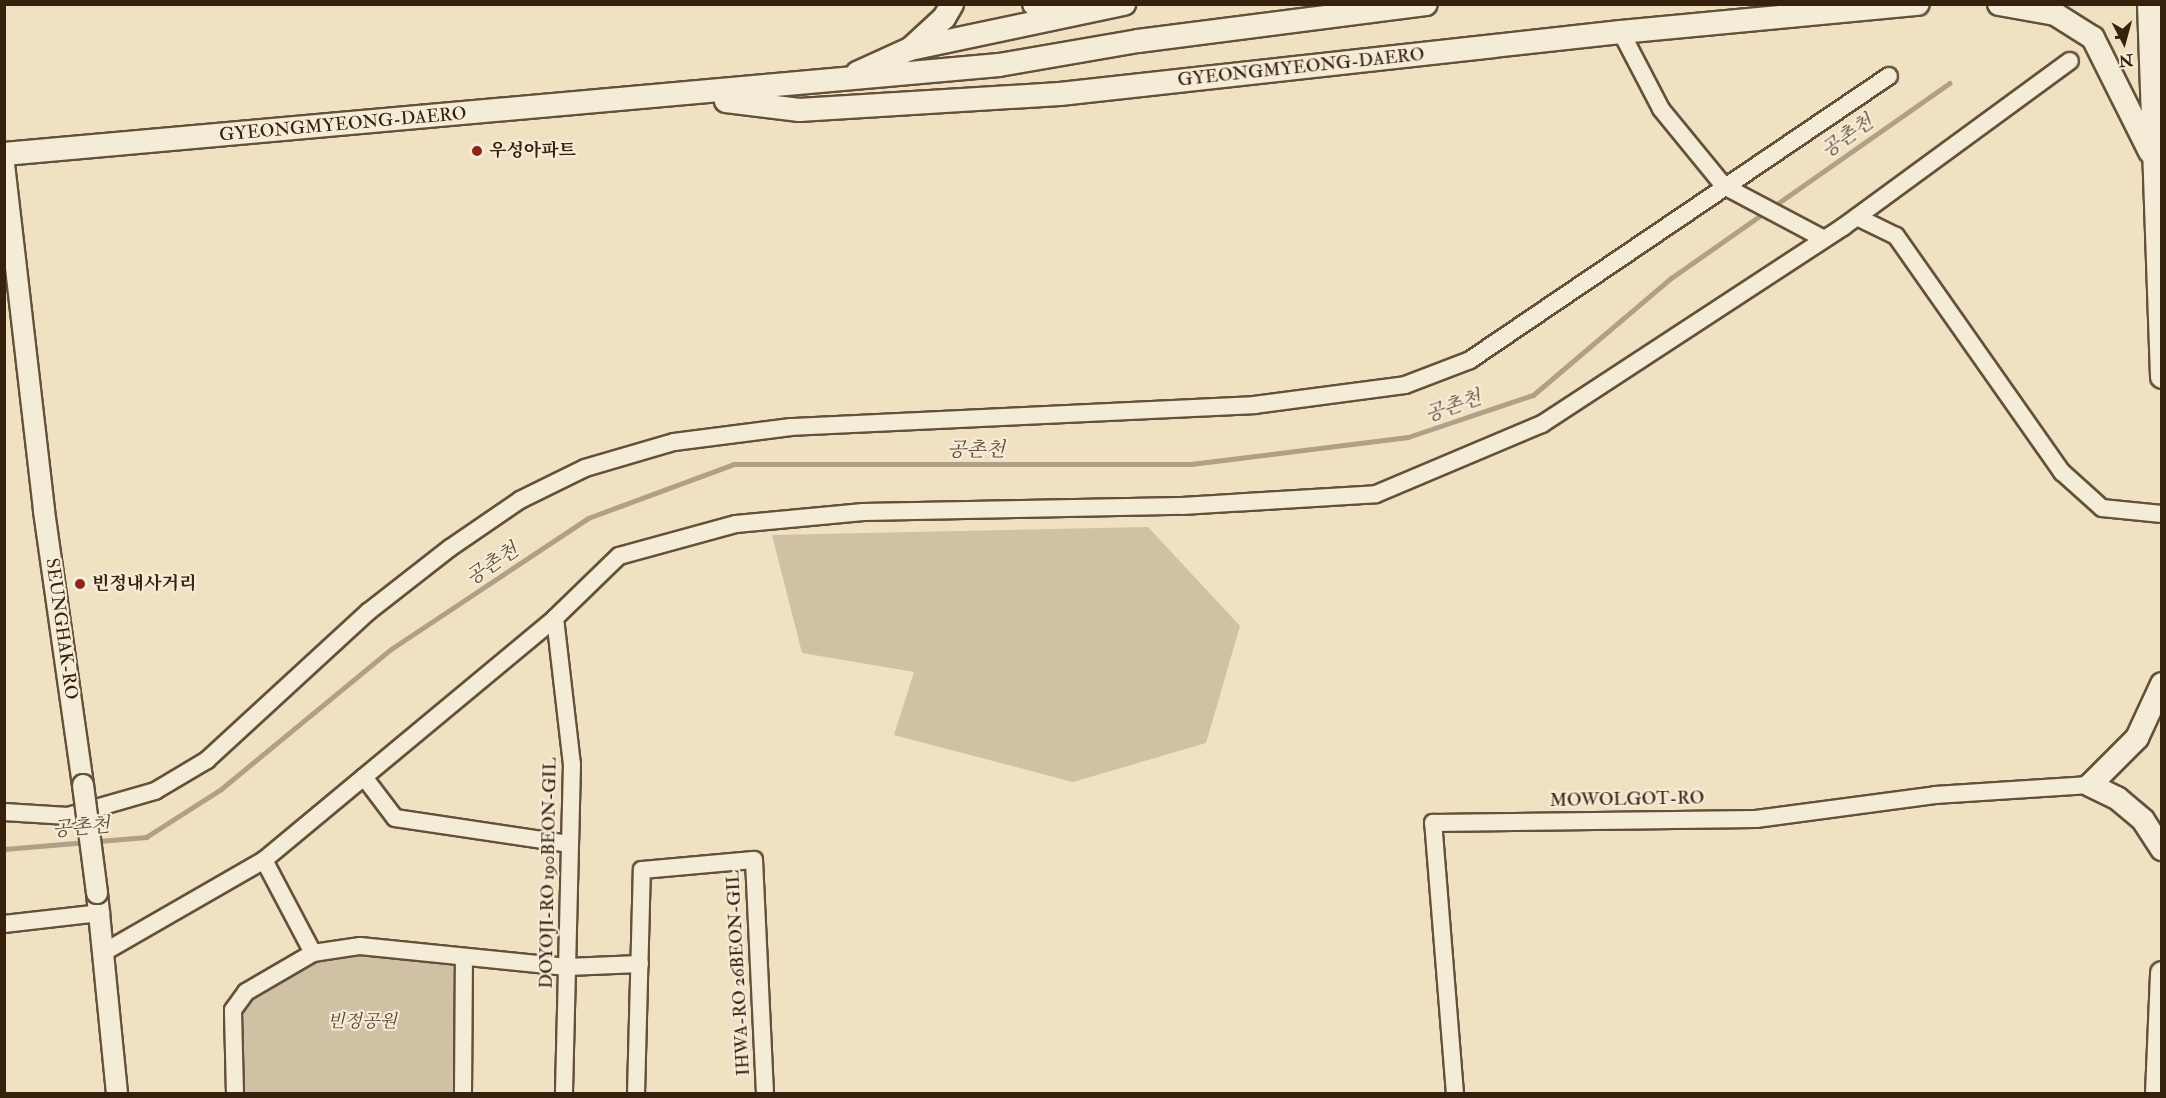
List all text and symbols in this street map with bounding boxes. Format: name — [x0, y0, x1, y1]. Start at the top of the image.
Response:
north arrow — [2094, 12, 2154, 72]
street label: GYEONGMYEONG-DAERO — [1177, 44, 1425, 92]
text: N — [2118, 49, 2134, 71]
street label: GYEONGMYEONG-DAERO — [219, 103, 467, 147]
water label: 공촌천 — [1816, 110, 1878, 162]
place label: 우성아파트 — [489, 140, 576, 162]
marker: 우성아파트 — [470, 144, 484, 158]
water label: 공촌천 — [1422, 385, 1484, 427]
water label: 공촌천 — [947, 437, 1005, 461]
water label: 공촌천 — [461, 538, 523, 590]
street label: SEUNGHAK-RO — [40, 557, 82, 701]
place label: 빈정내사거리 — [92, 573, 196, 595]
marker: 빈정내사거리 — [73, 577, 87, 591]
street label: DOYOJI-RO 190BEON-GIL — [536, 757, 562, 989]
street label: MOWOLGOT-RO — [1549, 788, 1705, 812]
water label: 공촌천 — [51, 813, 111, 841]
street label: IHWA-RO 26BEON-GIL — [723, 870, 755, 1076]
park label: 빈정공원 — [327, 1011, 397, 1033]

